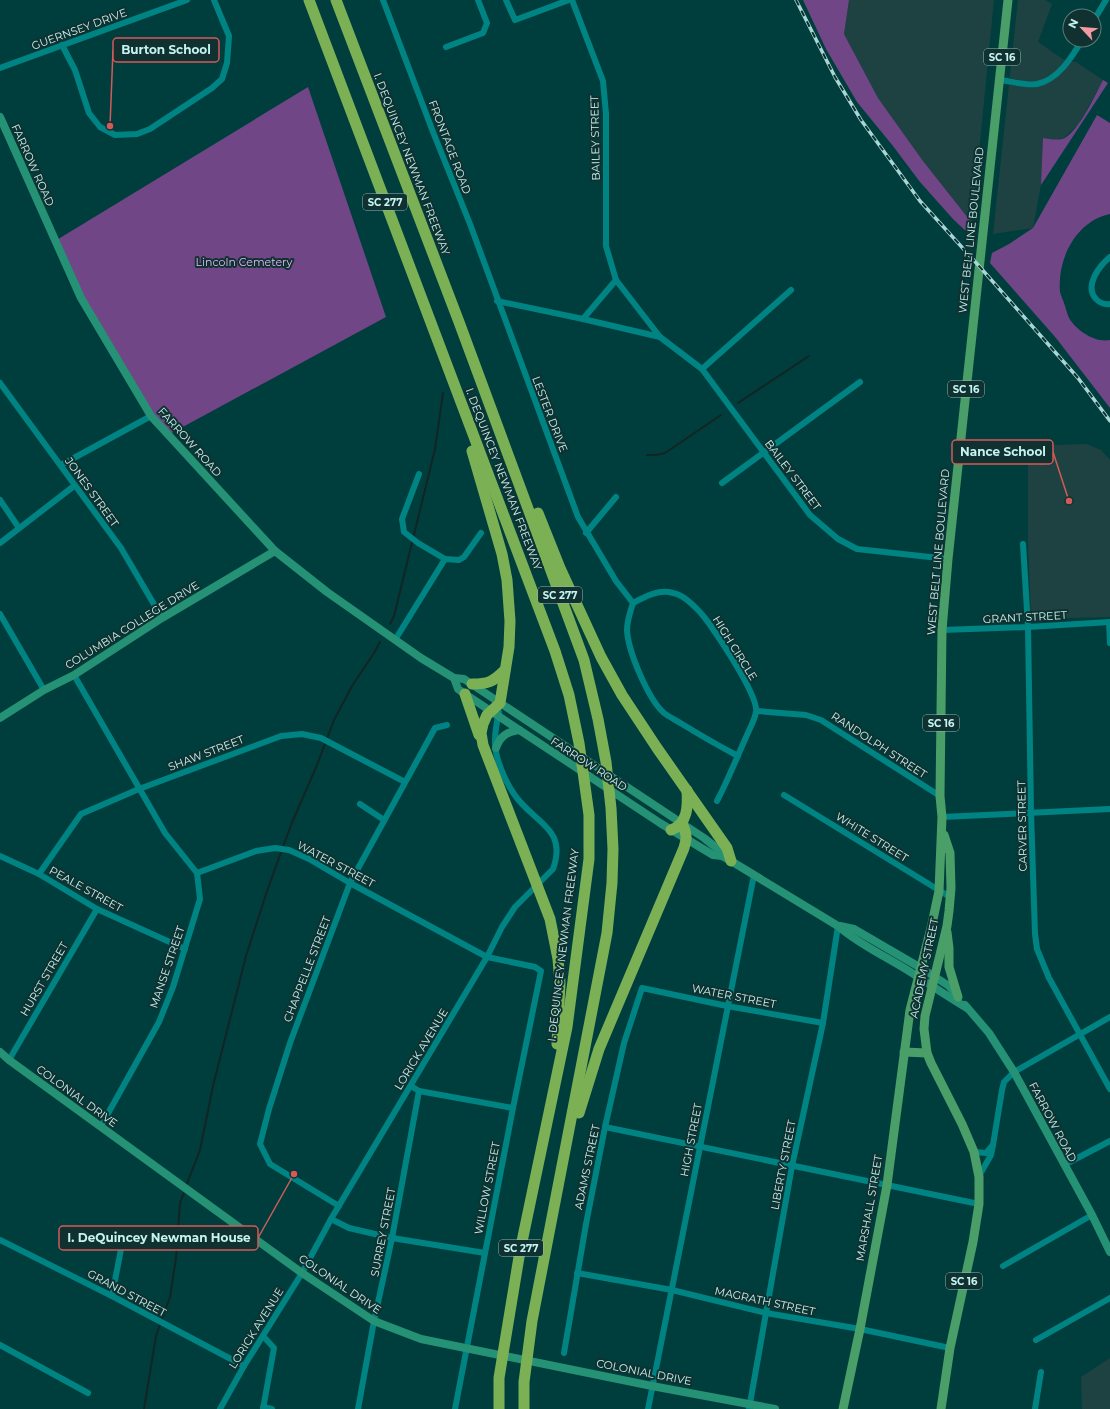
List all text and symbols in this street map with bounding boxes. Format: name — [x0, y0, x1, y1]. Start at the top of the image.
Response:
street label: GUERNSEY DRIVE — [29, 5, 129, 53]
north arrow — [1062, 8, 1102, 48]
text: N — [1065, 17, 1081, 31]
callout: Burton School — [113, 38, 219, 62]
text: Burton School — [121, 42, 211, 57]
road number: SC 16 — [984, 49, 1020, 65]
street label: I. DEQUINCEY NEWMAN FREEWAY — [371, 71, 453, 257]
street label: BAILEY STREET — [587, 95, 603, 181]
street label: FRONTAGE ROAD — [426, 98, 474, 196]
street label: FARROW ROAD — [9, 122, 57, 208]
street label: WEST BELT LINE BOULEVARD — [955, 146, 987, 314]
road number: SC 277 — [363, 194, 407, 210]
park label: Lincoln Cemetery — [196, 255, 292, 269]
street label: LESTER DRIVE — [529, 374, 571, 454]
road number: SC 16 — [948, 381, 984, 397]
street label: I. DEQUINCEY NEWMAN FREEWAY — [463, 386, 545, 572]
street label: FARROW ROAD — [155, 404, 225, 480]
street label: BAILEY STREET — [762, 437, 825, 514]
callout: Nance School — [952, 440, 1053, 464]
text: Nance School — [960, 444, 1046, 459]
street label: JONES STREET — [61, 454, 122, 530]
street label: WEST BELT LINE BOULEVARD — [924, 468, 952, 636]
street label: COLUMBIA COLLEGE DRIVE — [62, 578, 202, 672]
road number: SC 277 — [538, 587, 582, 603]
street label: GRANT STREET — [982, 608, 1068, 626]
street label: HIGH CIRCLE — [710, 613, 760, 683]
street label: RANDOLPH STREET — [829, 709, 930, 782]
road number: SC 16 — [923, 715, 959, 731]
street label: SHAW STREET — [166, 732, 247, 774]
street label: FARROW ROAD — [548, 734, 630, 794]
street label: CARVER STREET — [1014, 780, 1030, 872]
street label: WHITE STREET — [833, 809, 911, 865]
street label: WATER STREET — [295, 838, 378, 891]
street label: I. DEQUINCEY NEWMAN FREEWAY — [544, 848, 582, 1042]
street label: PEALE STREET — [47, 863, 126, 915]
street label: CHAPPELLE STREET — [280, 913, 334, 1024]
street label: ACADEMY STREET — [907, 916, 942, 1019]
street label: MANSE STREET — [146, 923, 188, 1010]
street label: HURST STREET — [17, 939, 71, 1019]
street label: WATER STREET — [691, 981, 778, 1011]
street label: LORICK AVENUE — [391, 1006, 451, 1092]
street label: COLONIAL DRIVE — [34, 1062, 120, 1130]
street label: FARROW ROAD — [1026, 1080, 1080, 1164]
street label: HIGH STREET — [677, 1101, 705, 1178]
street label: LIBERTY STREET — [767, 1118, 799, 1211]
street label: ADAMS STREET — [571, 1122, 603, 1211]
street label: WILLOW STREET — [471, 1140, 503, 1236]
street label: MARSHALL STREET — [853, 1153, 885, 1262]
street label: SURREY STREET — [367, 1186, 399, 1278]
callout: I. DeQuincey Newman House — [59, 1226, 258, 1250]
text: I. DeQuincey Newman House — [67, 1230, 251, 1245]
road number: SC 277 — [499, 1240, 543, 1256]
street label: COLONIAL DRIVE — [296, 1251, 384, 1317]
street label: GRAND STREET — [85, 1266, 169, 1320]
road number: SC 16 — [946, 1273, 982, 1289]
street label: MAGRATH STREET — [713, 1284, 817, 1319]
street label: LORICK AVENUE — [225, 1285, 287, 1371]
street label: COLONIAL DRIVE — [595, 1356, 693, 1388]

